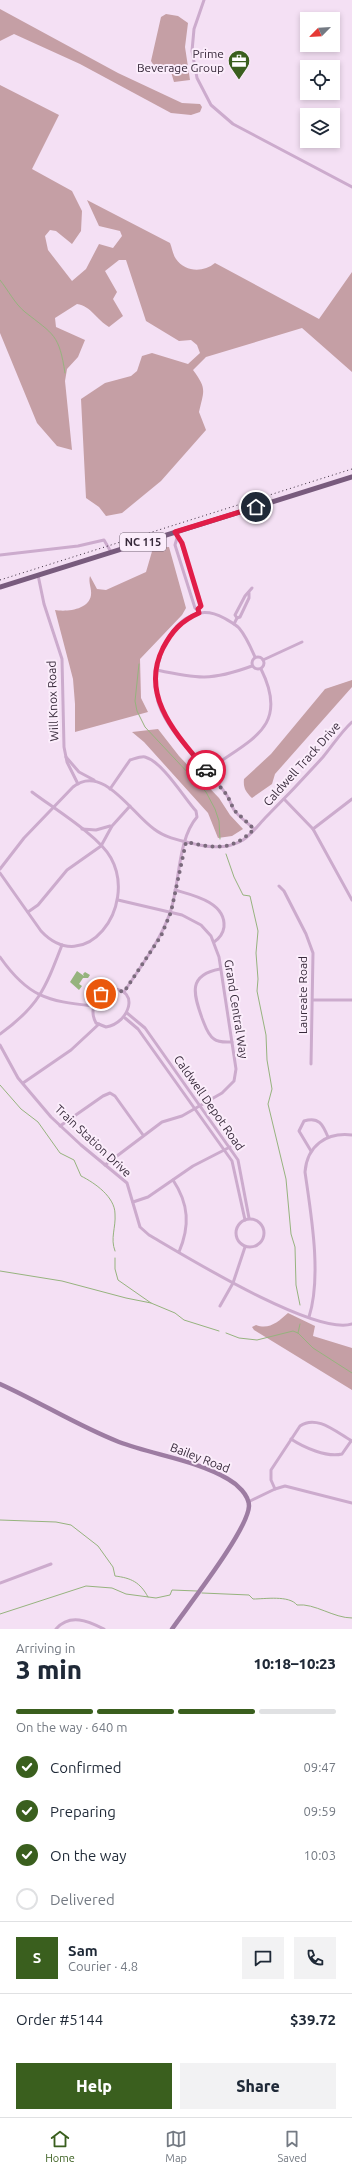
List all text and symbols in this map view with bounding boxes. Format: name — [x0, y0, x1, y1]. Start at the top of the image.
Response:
north arrow — [300, 12, 340, 52]
map controls — [300, 12, 340, 148]
place label: Prime Beverage Group — [137, 47, 224, 74]
office icon: Prime Beverage Group — [226, 48, 252, 81]
button: locate — [300, 60, 340, 100]
button: layers — [300, 108, 340, 148]
pin — [239, 490, 273, 524]
icon: home — [245, 496, 267, 518]
road number: NC 115 — [120, 533, 166, 551]
street label: Will Knox Road — [45, 660, 60, 742]
street label: Caldwell Track Drive — [261, 719, 343, 808]
courier — [186, 750, 226, 790]
icon: car — [195, 759, 217, 781]
street label: Laureate Road — [296, 956, 309, 1034]
street label: Grand Central Way — [222, 958, 251, 1060]
pin — [84, 977, 118, 1011]
icon: bag — [90, 983, 112, 1005]
street label: Caldwell Depot Road — [172, 1053, 247, 1153]
street label: Train Station Drive — [53, 1102, 134, 1179]
street label: Bailey Road — [169, 1440, 232, 1475]
text: Arriving in — [16, 1641, 75, 1655]
text: 3 min — [16, 1655, 82, 1684]
text: 10:18–10:23 — [253, 1655, 336, 1672]
text: On the way · 640 m — [16, 1720, 128, 1734]
icon: check — [16, 1756, 38, 1778]
text: Confirmed — [50, 1759, 122, 1776]
text: 09:47 — [303, 1760, 336, 1774]
icon: check — [16, 1800, 38, 1822]
text: Preparing — [50, 1803, 116, 1820]
text: 09:59 — [303, 1804, 336, 1818]
icon: check — [16, 1844, 38, 1866]
text: On the way — [50, 1847, 126, 1864]
text: 10:03 — [303, 1848, 336, 1862]
text: Delivered — [50, 1891, 115, 1908]
button: chat — [242, 1937, 284, 1979]
button: phone — [294, 1937, 336, 1979]
text: Sam — [68, 1942, 98, 1959]
text: S — [33, 1949, 41, 1966]
text: Courier · 4.8 — [68, 1959, 138, 1973]
text: Order #5144 — [16, 2011, 103, 2028]
text: $39.72 — [290, 2011, 336, 2028]
button: Help — [16, 2063, 172, 2109]
button: Share — [180, 2063, 336, 2109]
tab: Home — [45, 2128, 75, 2164]
tab: Map — [165, 2128, 187, 2164]
tab: Saved — [278, 2128, 307, 2164]

